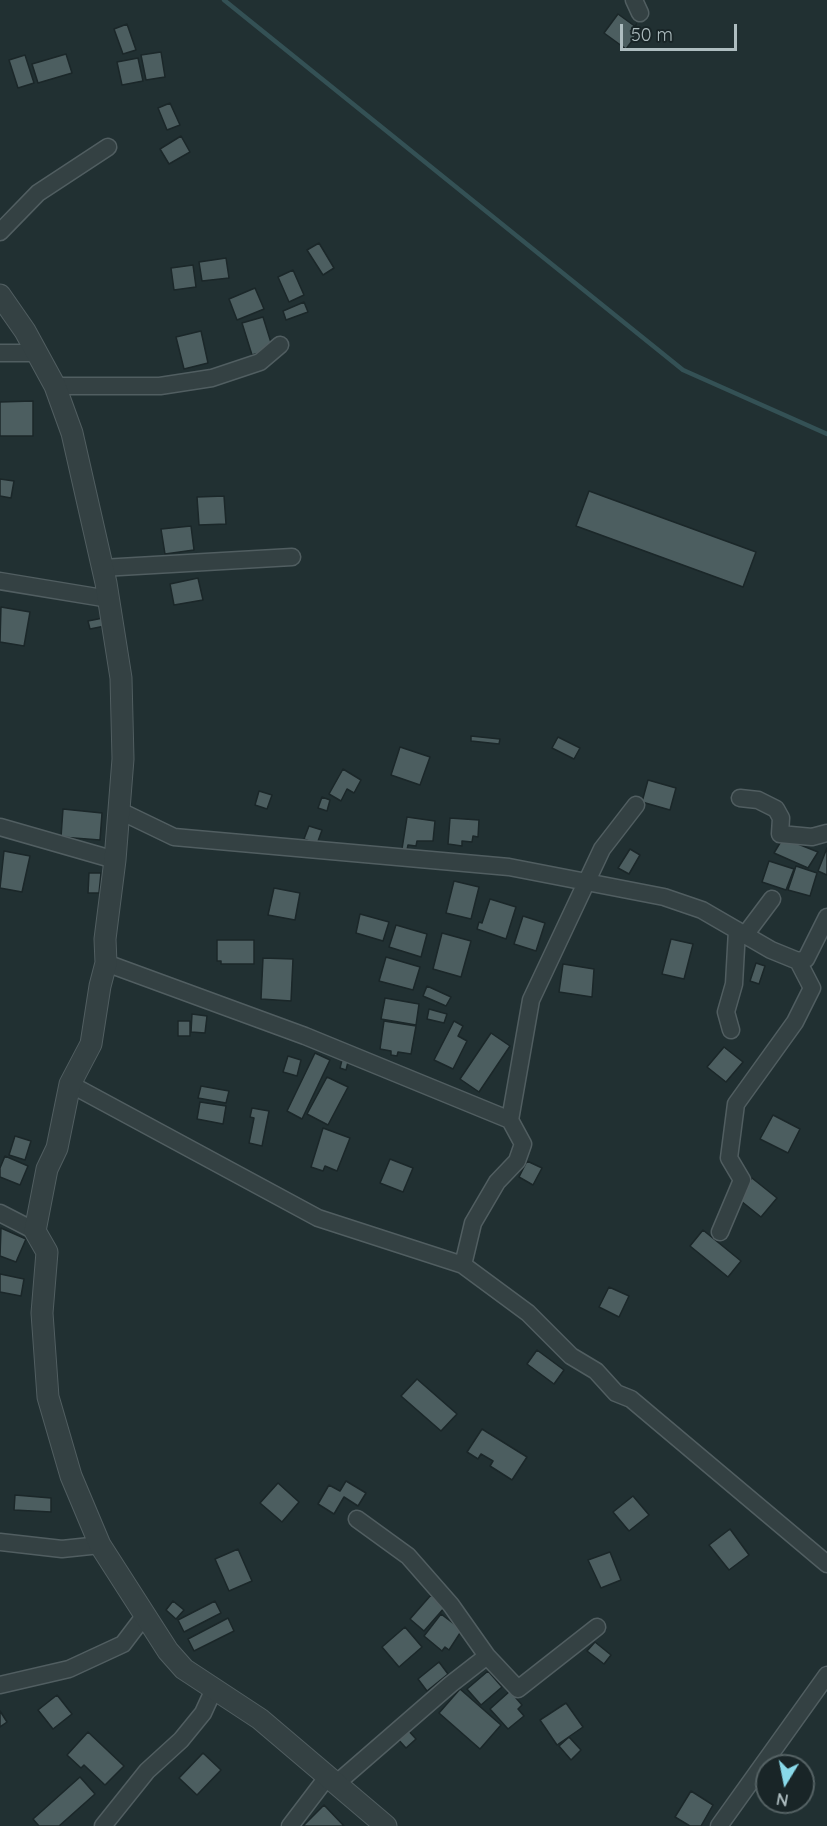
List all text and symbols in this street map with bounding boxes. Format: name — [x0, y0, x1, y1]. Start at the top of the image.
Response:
scale bar — [623, 12, 740, 50]
text: 50 m — [631, 23, 673, 46]
north arrow — [755, 1754, 815, 1814]
text: N — [775, 1789, 790, 1811]

